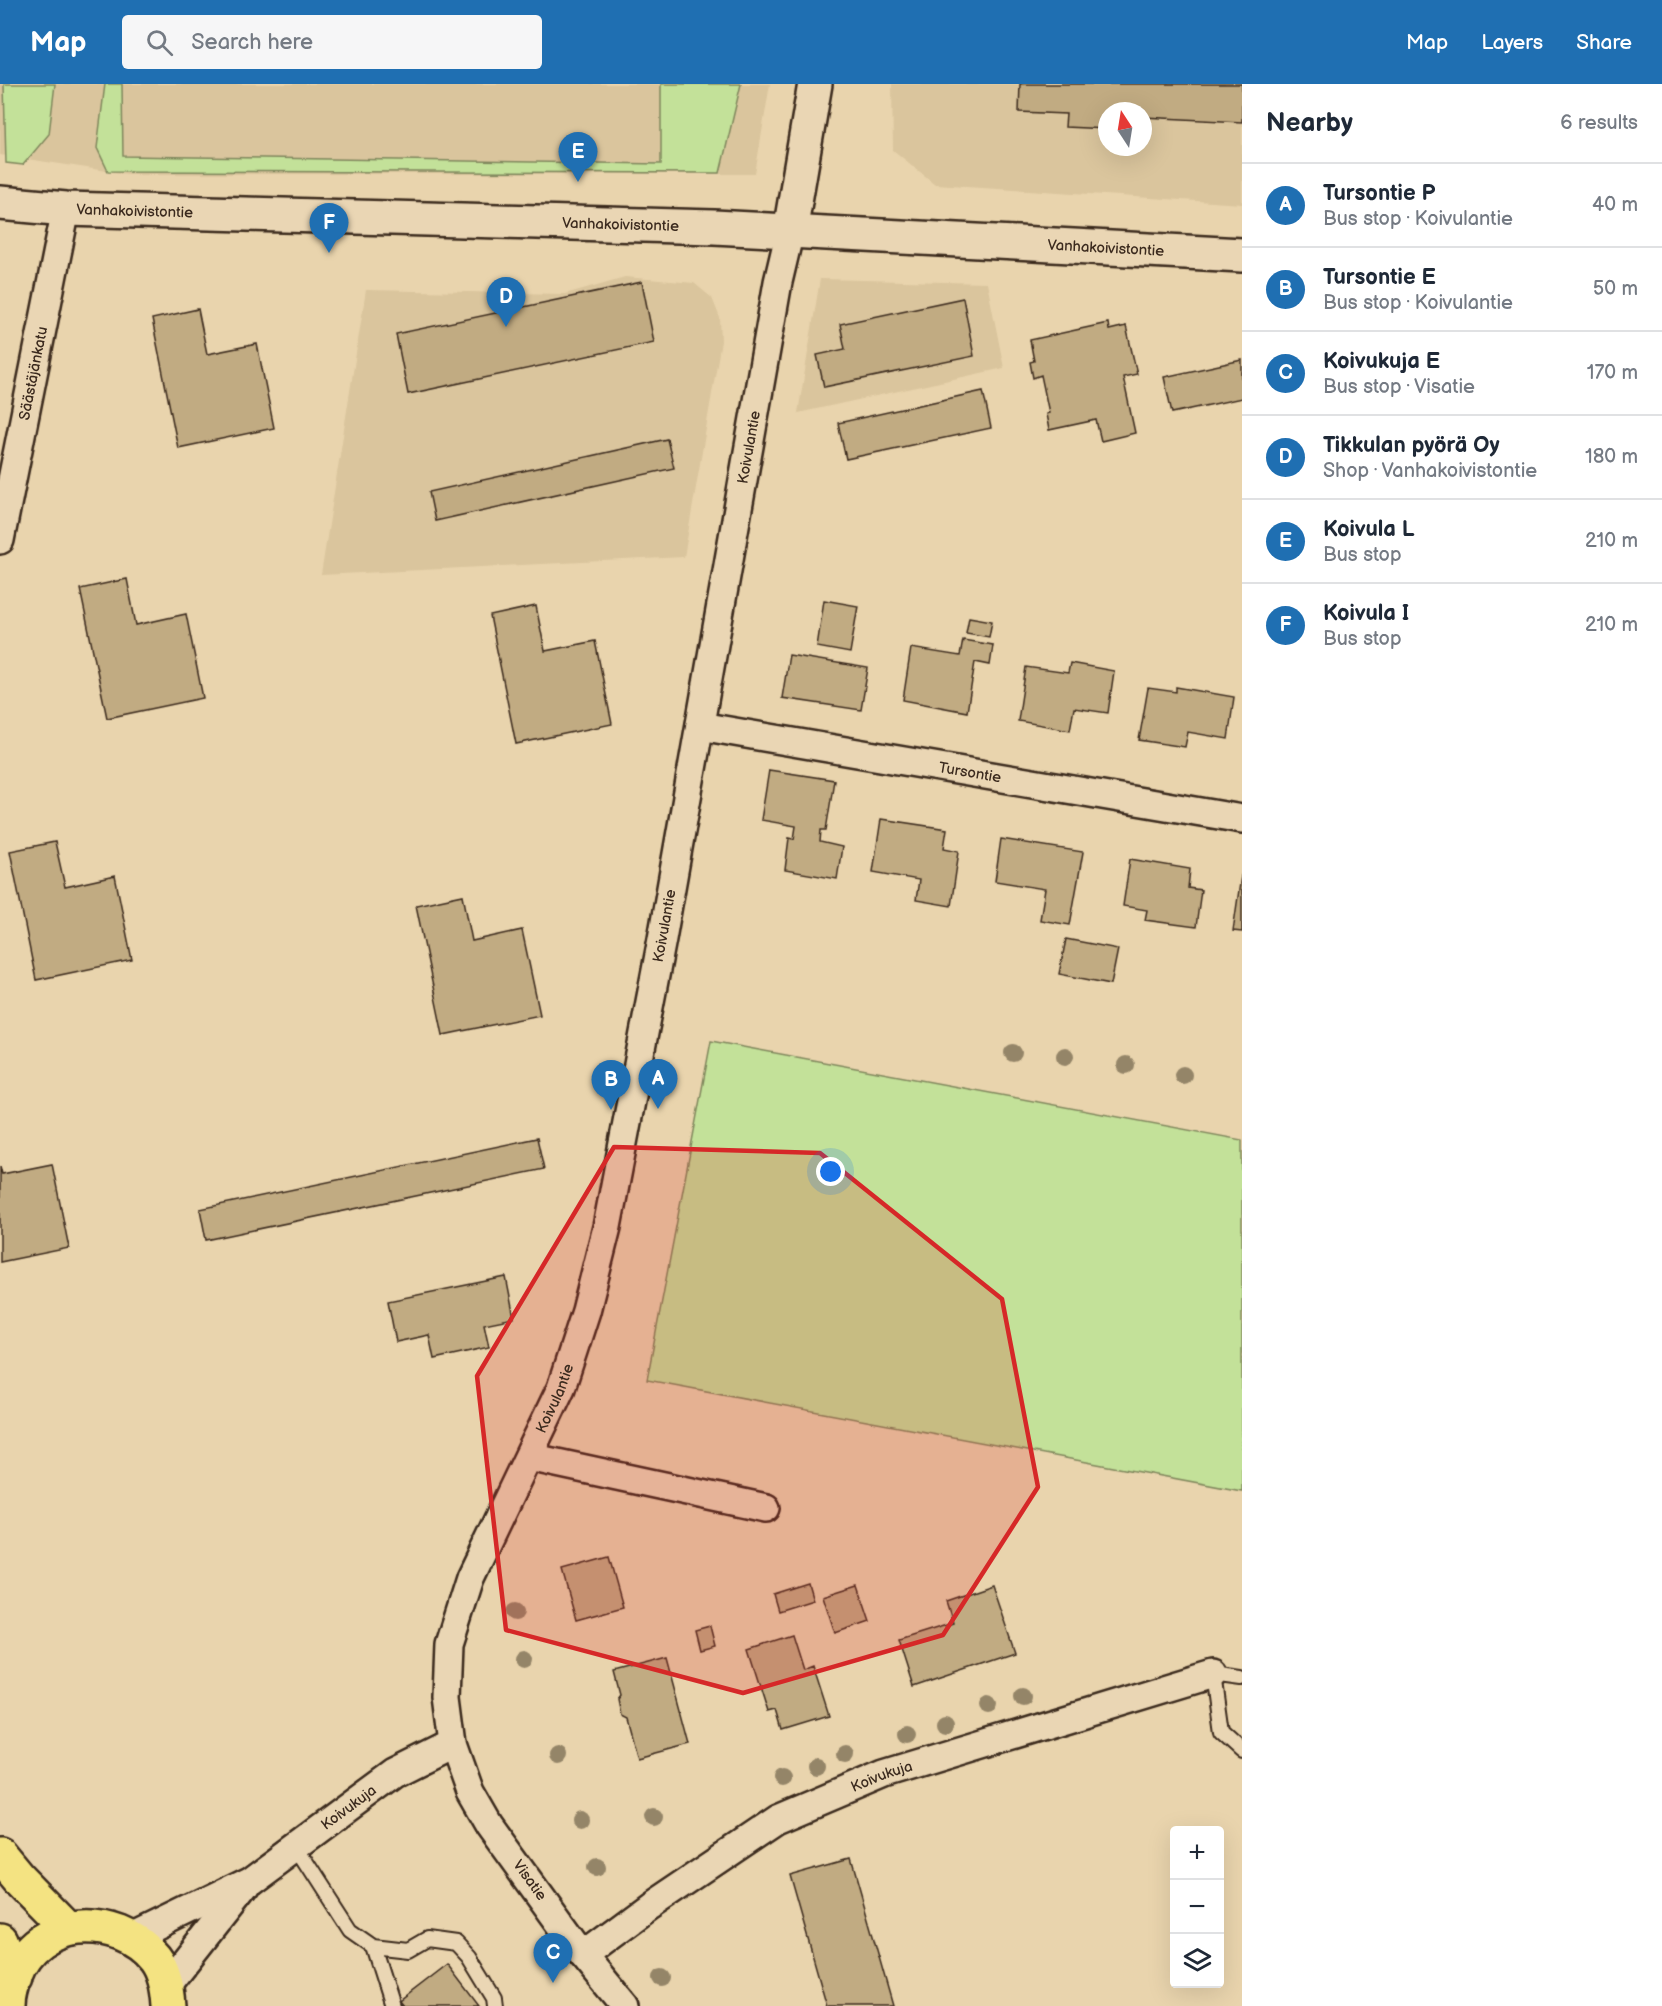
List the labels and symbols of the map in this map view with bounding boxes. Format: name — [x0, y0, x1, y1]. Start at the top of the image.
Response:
north arrow — [1098, 102, 1152, 156]
pin: E — [558, 132, 598, 182]
street label: Vanhakoivistontie — [76, 200, 193, 223]
pin: F — [310, 204, 348, 253]
street label: Vanhakoivistontie — [562, 214, 679, 236]
street label: Vanhakoivistontie — [1047, 236, 1165, 261]
pin: D — [486, 278, 526, 327]
street label: Säästäjänkatu — [15, 325, 52, 422]
street label: Koivulantie — [734, 409, 765, 485]
street label: Tursontie — [937, 758, 1003, 788]
street label: Koivulantie — [649, 888, 681, 964]
pin: B — [592, 1060, 630, 1110]
pin: A — [638, 1060, 678, 1109]
your location — [816, 1157, 845, 1186]
street label: Koivulantie — [532, 1361, 578, 1436]
street label: Koivukuja — [848, 1757, 915, 1797]
street label: Koivukuja — [317, 1781, 380, 1835]
street label: Visatie — [508, 1856, 551, 1904]
pin: C — [534, 1934, 572, 1983]

